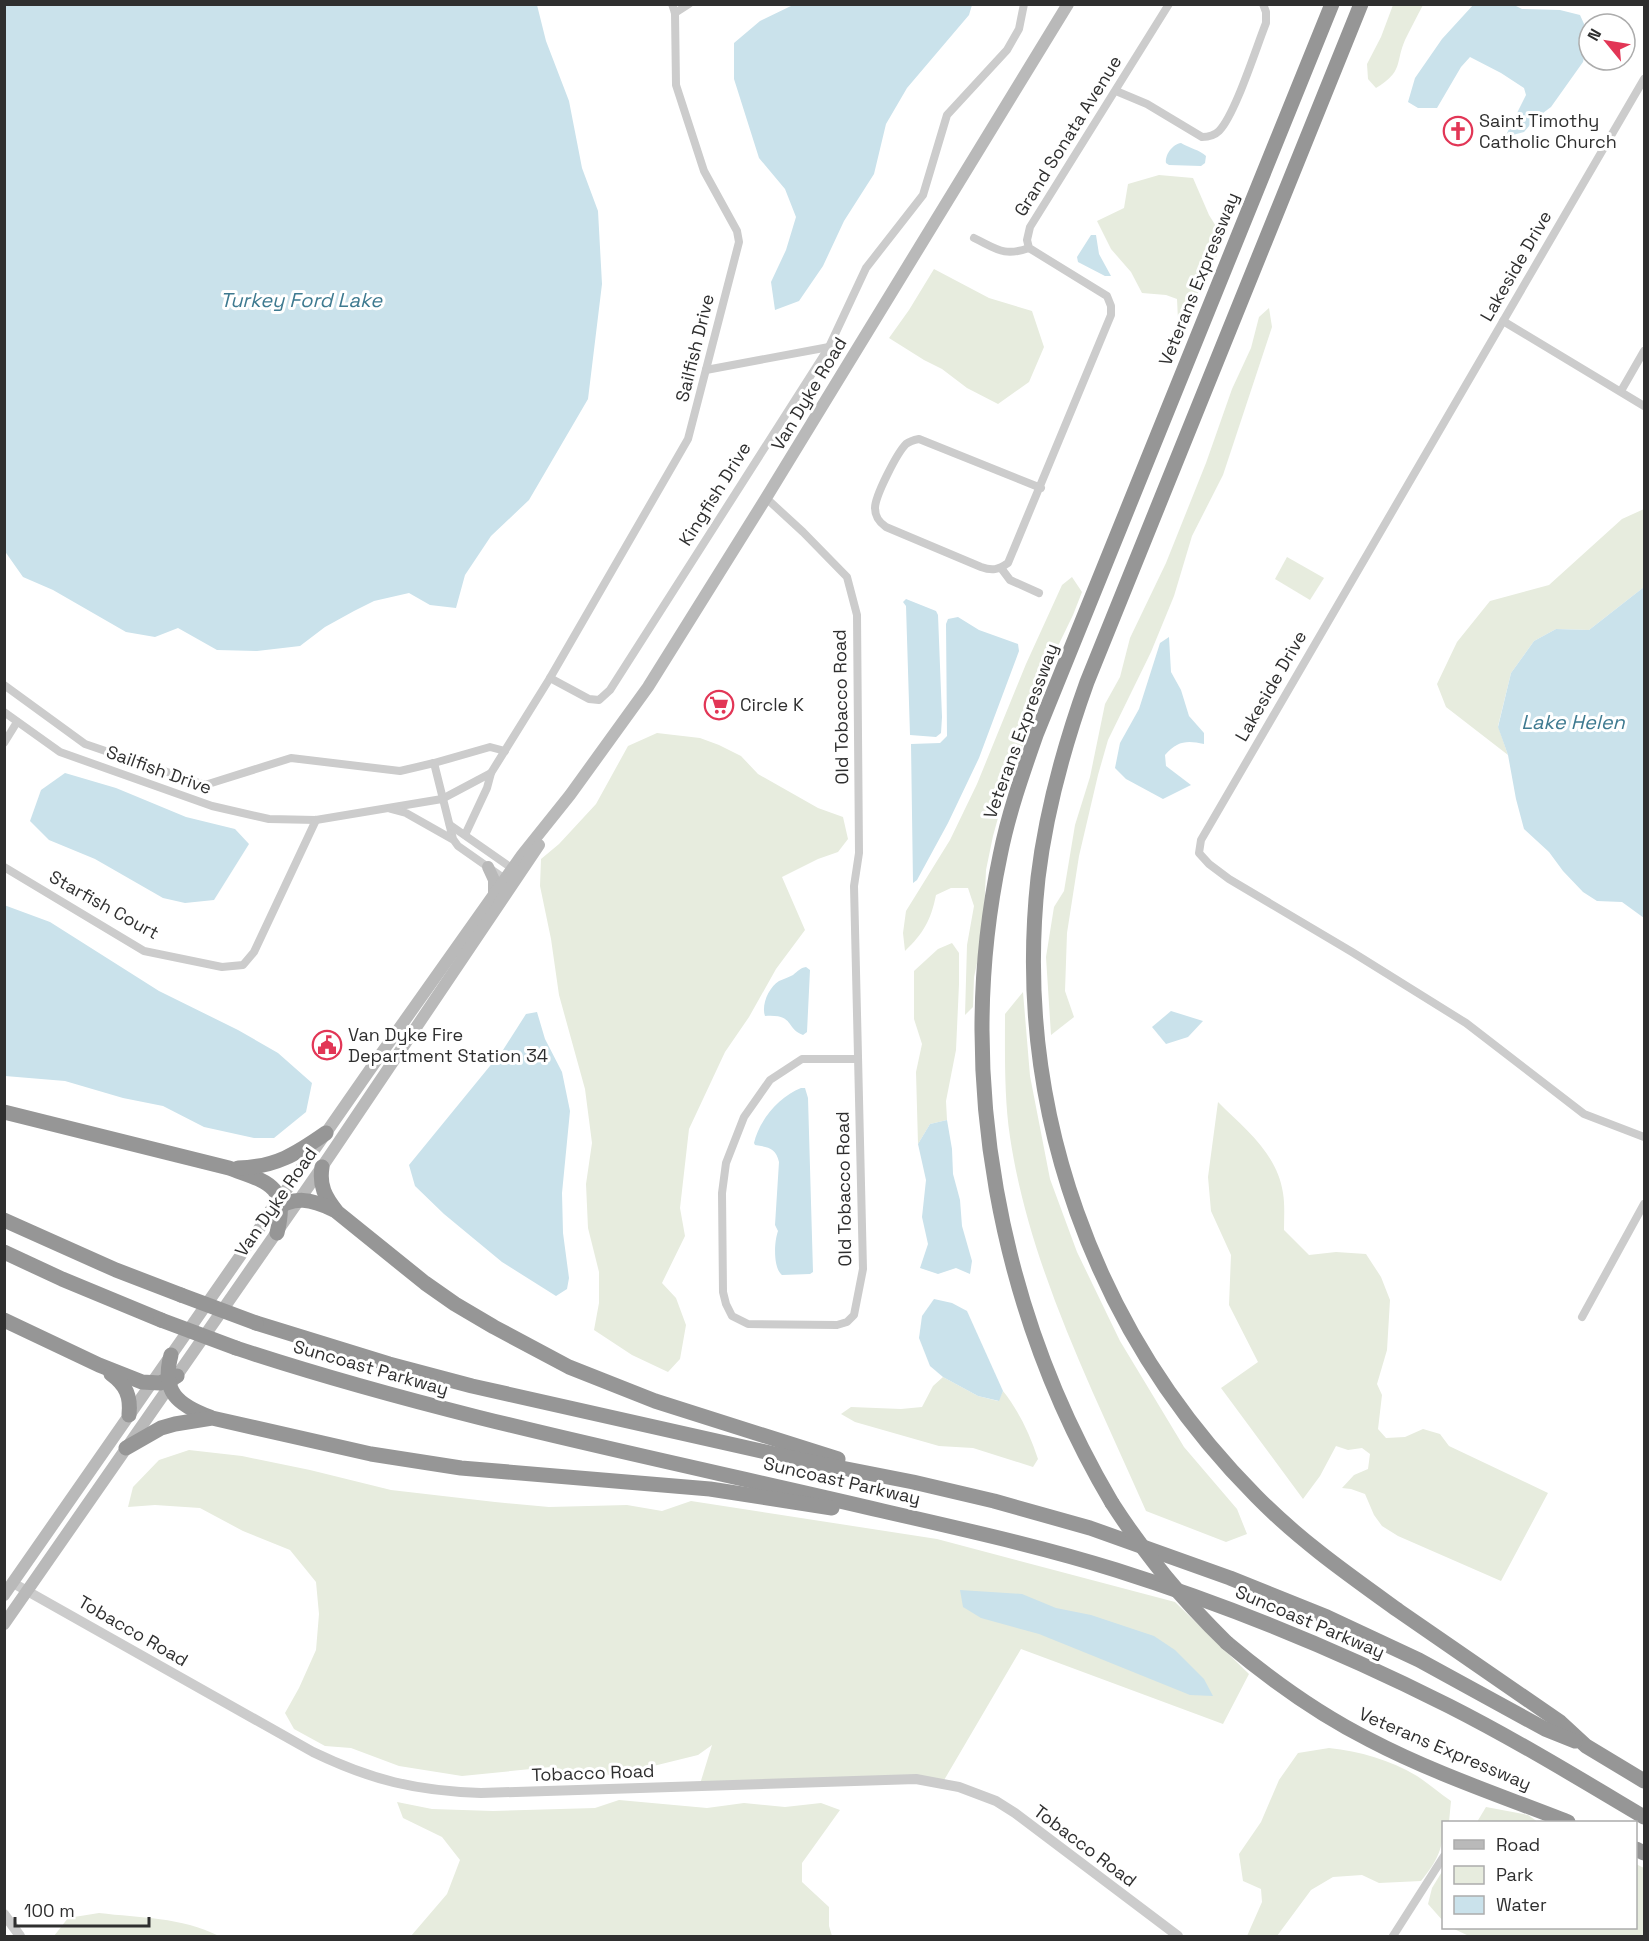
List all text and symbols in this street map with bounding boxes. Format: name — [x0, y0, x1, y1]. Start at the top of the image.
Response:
north arrow — [1577, 12, 1637, 72]
text: N — [1583, 25, 1606, 45]
street label: Grand Sonata Avenue — [1009, 51, 1126, 220]
place label: Saint Timothy Catholic Church — [1479, 109, 1617, 153]
church icon: Saint Timothy Catholic Church — [1442, 115, 1474, 147]
street label: Veterans Expressway — [1153, 189, 1244, 369]
street label: Lakeside Drive — [1475, 206, 1557, 325]
water label: Turkey Ford Lake — [220, 287, 383, 313]
street label: Sailfish Drive — [670, 292, 719, 404]
street label: Van Dyke Road — [766, 333, 851, 455]
street label: Kingfish Drive — [674, 438, 756, 550]
street label: Lakeside Drive — [1230, 626, 1312, 745]
street label: Old Tobacco Road — [828, 629, 853, 785]
street label: Veterans Expressway — [978, 640, 1063, 822]
supermarket icon: Circle K — [703, 689, 735, 721]
place label: Circle K — [740, 693, 804, 716]
water label: Lake Helen — [1521, 709, 1626, 735]
street label: Sailfish Drive — [103, 740, 215, 799]
street label: Starfish Court — [45, 865, 163, 944]
place label: Van Dyke Fire Department Station 34 — [348, 1023, 548, 1067]
public building icon: Van Dyke Fire Department Station 34 — [311, 1029, 343, 1061]
street label: Old Tobacco Road — [831, 1111, 856, 1267]
street label: Van Dyke Road — [229, 1143, 322, 1261]
street label: Suncoast Parkway — [291, 1334, 451, 1401]
street label: Suncoast Parkway — [761, 1451, 923, 1510]
street label: Suncoast Parkway — [1232, 1580, 1388, 1663]
street label: Tobacco Road — [74, 1590, 192, 1671]
street label: Veterans Expressway — [1356, 1702, 1535, 1795]
street label: Tobacco Road — [531, 1759, 655, 1786]
street label: Tobacco Road — [1029, 1799, 1141, 1892]
legend — [1442, 1821, 1637, 1929]
text: Road — [1496, 1833, 1540, 1856]
text: Park — [1496, 1863, 1534, 1886]
scale bar — [15, 1890, 148, 1928]
text: Water — [1496, 1893, 1547, 1916]
text: 100 m — [24, 1899, 75, 1922]

